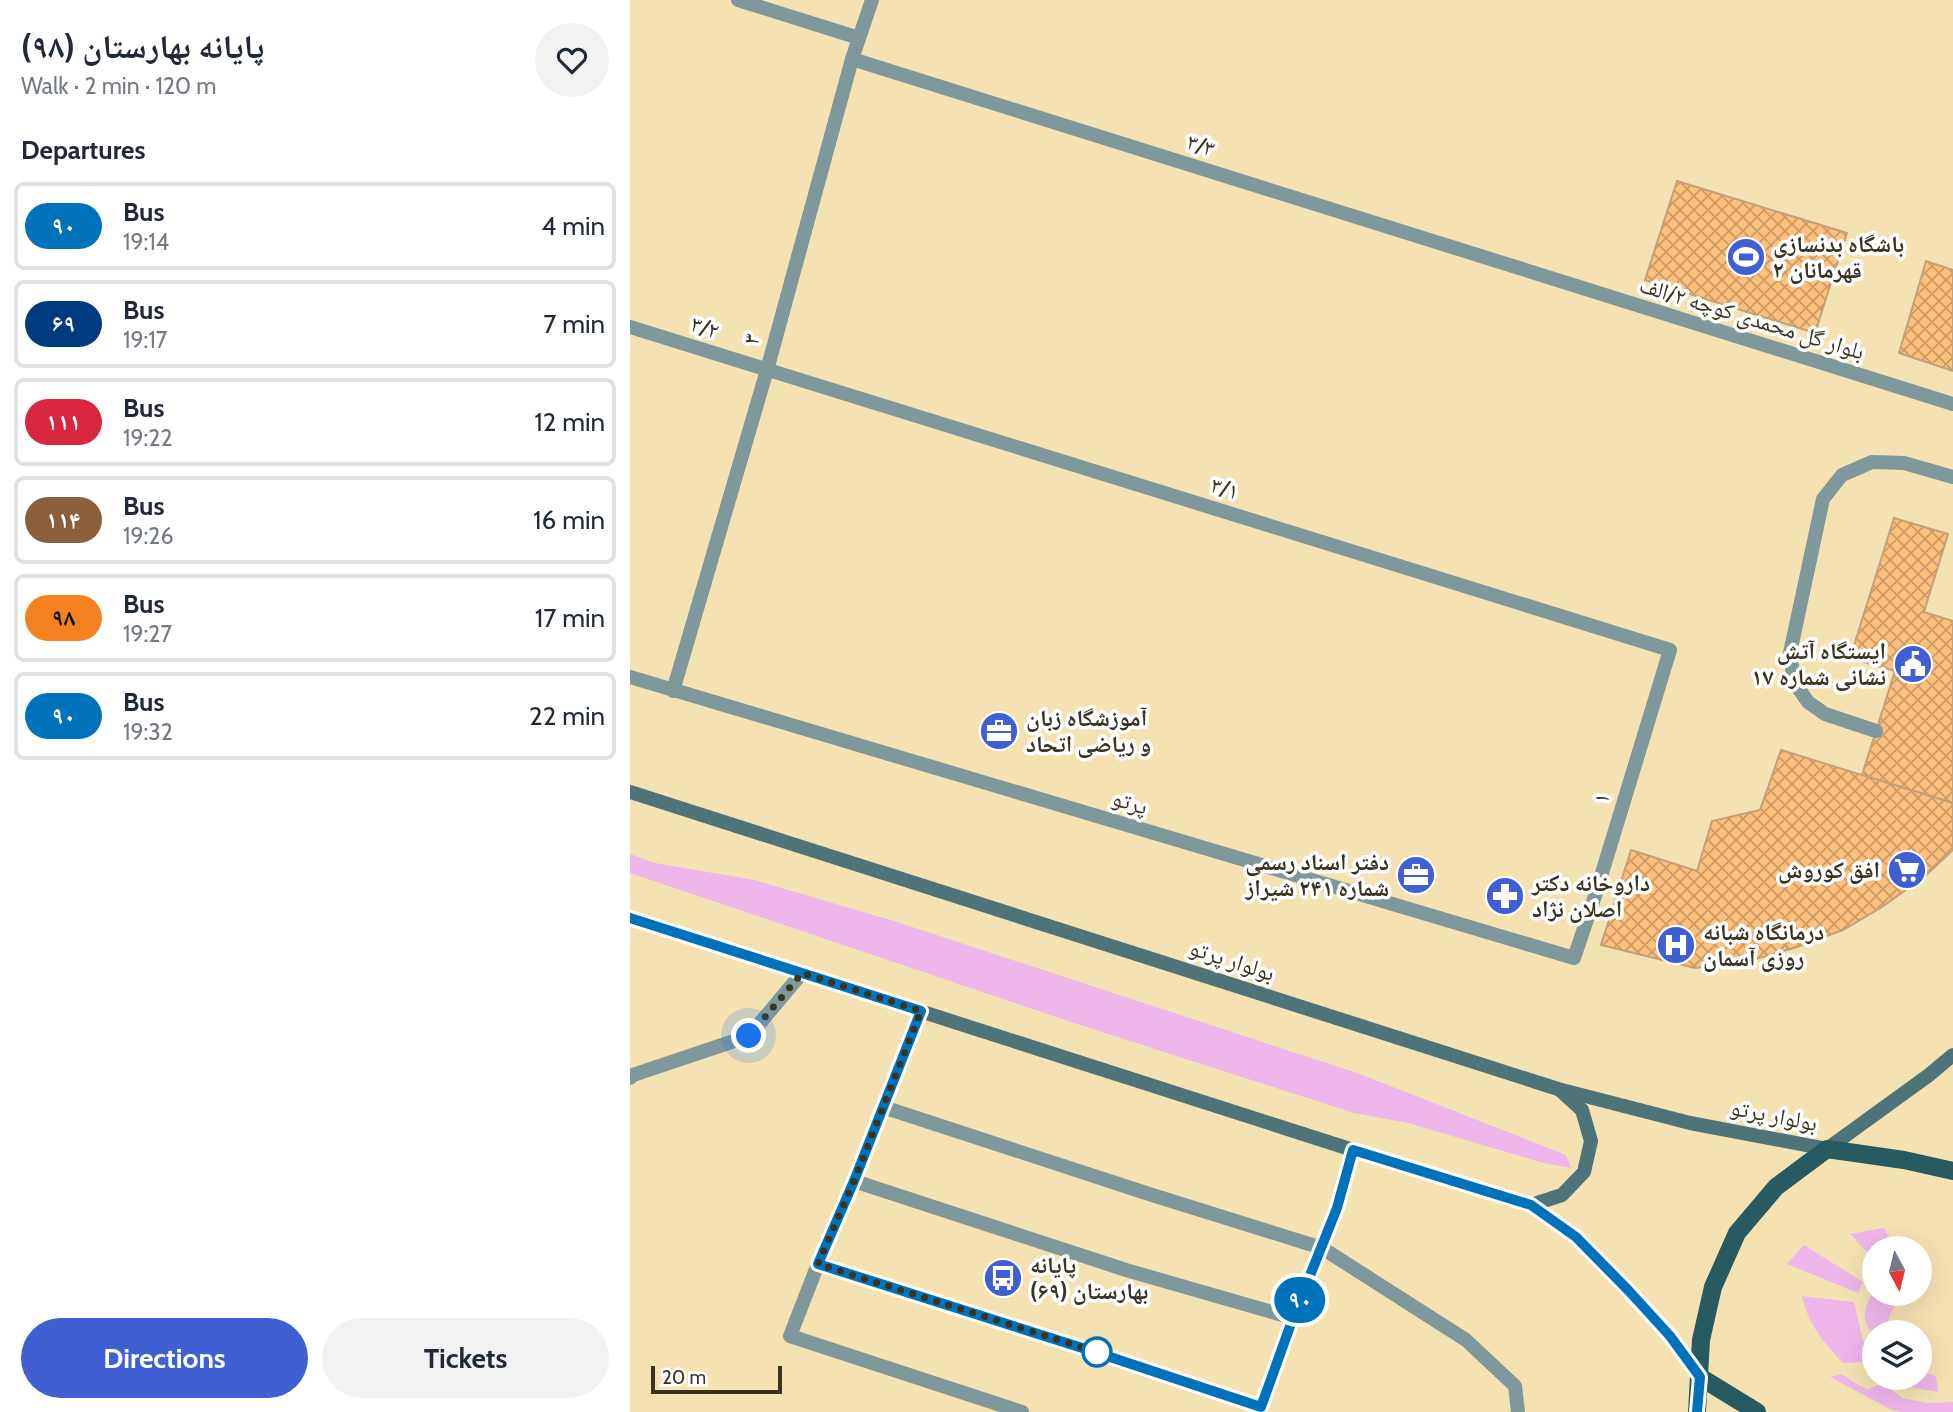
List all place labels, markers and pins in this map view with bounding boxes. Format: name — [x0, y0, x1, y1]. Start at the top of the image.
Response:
place label: باشگاه بدنسازی قهرمانان ۲ — [1773, 230, 1904, 284]
sports icon: باشگاه بدنسازی قهرمانان ۲ — [1725, 236, 1767, 278]
place label: ایستگاه آتش نشانی شماره ۱۷ — [1751, 637, 1886, 691]
public building icon: ایستگاه آتش نشانی شماره ۱۷ — [1892, 643, 1934, 685]
place label: آموزشگاه زبان و ریاضی اتحاد — [1026, 704, 1151, 758]
office icon: آموزشگاه زبان و ریاضی اتحاد — [978, 710, 1020, 752]
place label: دفتر اسناد رسمی شماره ۲۴۱ شیراز — [1245, 848, 1389, 902]
supermarket icon: افق کوروش — [1886, 849, 1928, 891]
office icon: دفتر اسناد رسمی شماره ۲۴۱ شیراز — [1395, 854, 1437, 896]
place label: افق کوروش — [1778, 856, 1880, 884]
place label: داروخانه دکتر اصلان نژاد — [1531, 869, 1650, 923]
pharmacy icon: داروخانه دکتر اصلان نژاد — [1484, 875, 1526, 917]
place label: درمانگاه شبانه روزی آسمان — [1703, 918, 1824, 972]
hospital icon: درمانگاه شبانه روزی آسمان — [1655, 924, 1697, 966]
place label: پایانه بهارستان (۶۹) — [1030, 1251, 1148, 1305]
bus stop icon: پایانه بهارستان (۶۹) — [982, 1257, 1024, 1299]
unlabelled marker — [1082, 1337, 1112, 1367]

